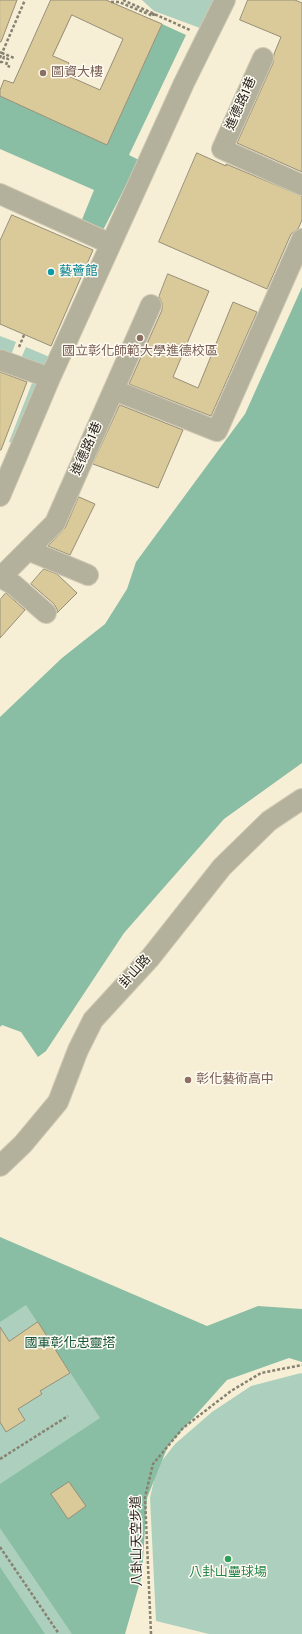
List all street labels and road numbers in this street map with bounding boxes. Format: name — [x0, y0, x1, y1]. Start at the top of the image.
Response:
street label: 進德路1巷 — [223, 75, 261, 133]
street label: 進德路1巷 — [69, 420, 107, 478]
street label: 卦山路 — [117, 952, 155, 992]
street label: 八卦山天空步道 — [129, 1495, 147, 1587]

